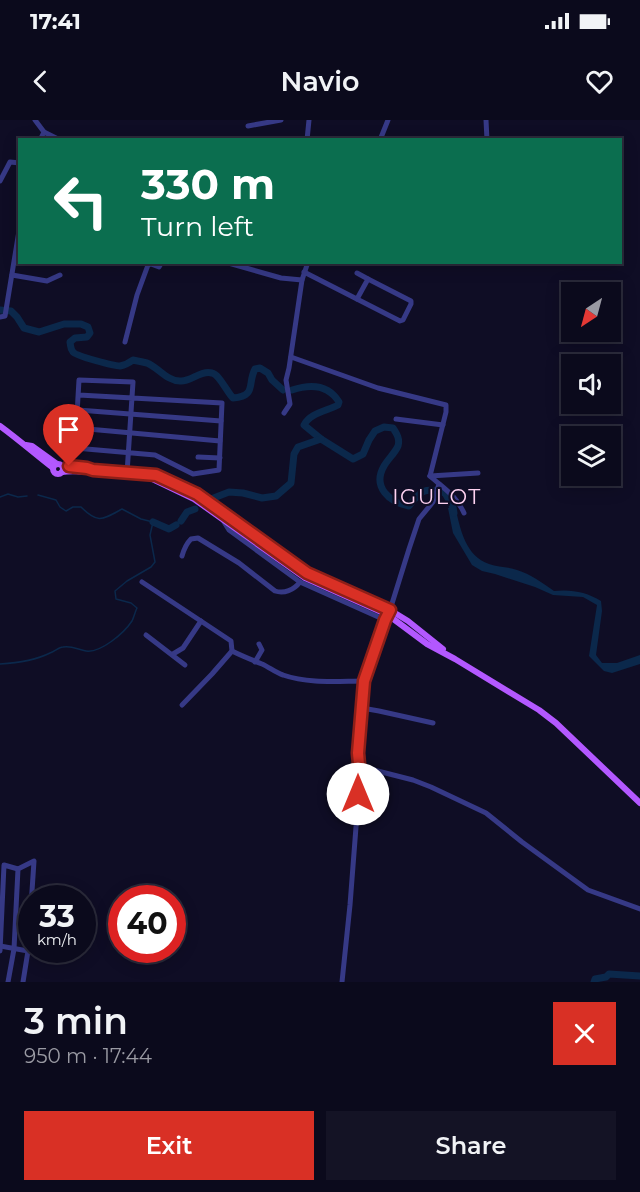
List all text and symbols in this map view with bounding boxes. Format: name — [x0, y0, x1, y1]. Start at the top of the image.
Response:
text: 17:41 — [30, 8, 81, 35]
icon: back — [24, 65, 57, 98]
text: Navio — [281, 65, 359, 98]
icon: heart — [583, 65, 616, 98]
text: 330 m — [141, 158, 275, 210]
icon: left — [42, 162, 120, 240]
text: Turn left — [141, 210, 254, 243]
north arrow — [561, 282, 621, 342]
map controls — [561, 282, 621, 486]
button: sound — [561, 354, 621, 414]
pin — [43, 404, 94, 466]
icon: arrive — [52, 413, 85, 446]
button: layers — [561, 426, 621, 486]
district label: IGULOT — [392, 484, 482, 509]
position arrow — [326, 762, 390, 826]
speed limit sign: 40 — [108, 885, 186, 963]
text: 33 — [39, 898, 75, 935]
text: km/h — [37, 930, 77, 949]
text: 3 min — [24, 999, 128, 1043]
button: close — [553, 1002, 616, 1065]
text: 950 m · 17:44 — [24, 1044, 152, 1068]
button: Exit — [24, 1111, 314, 1180]
button: Share — [326, 1111, 616, 1180]

